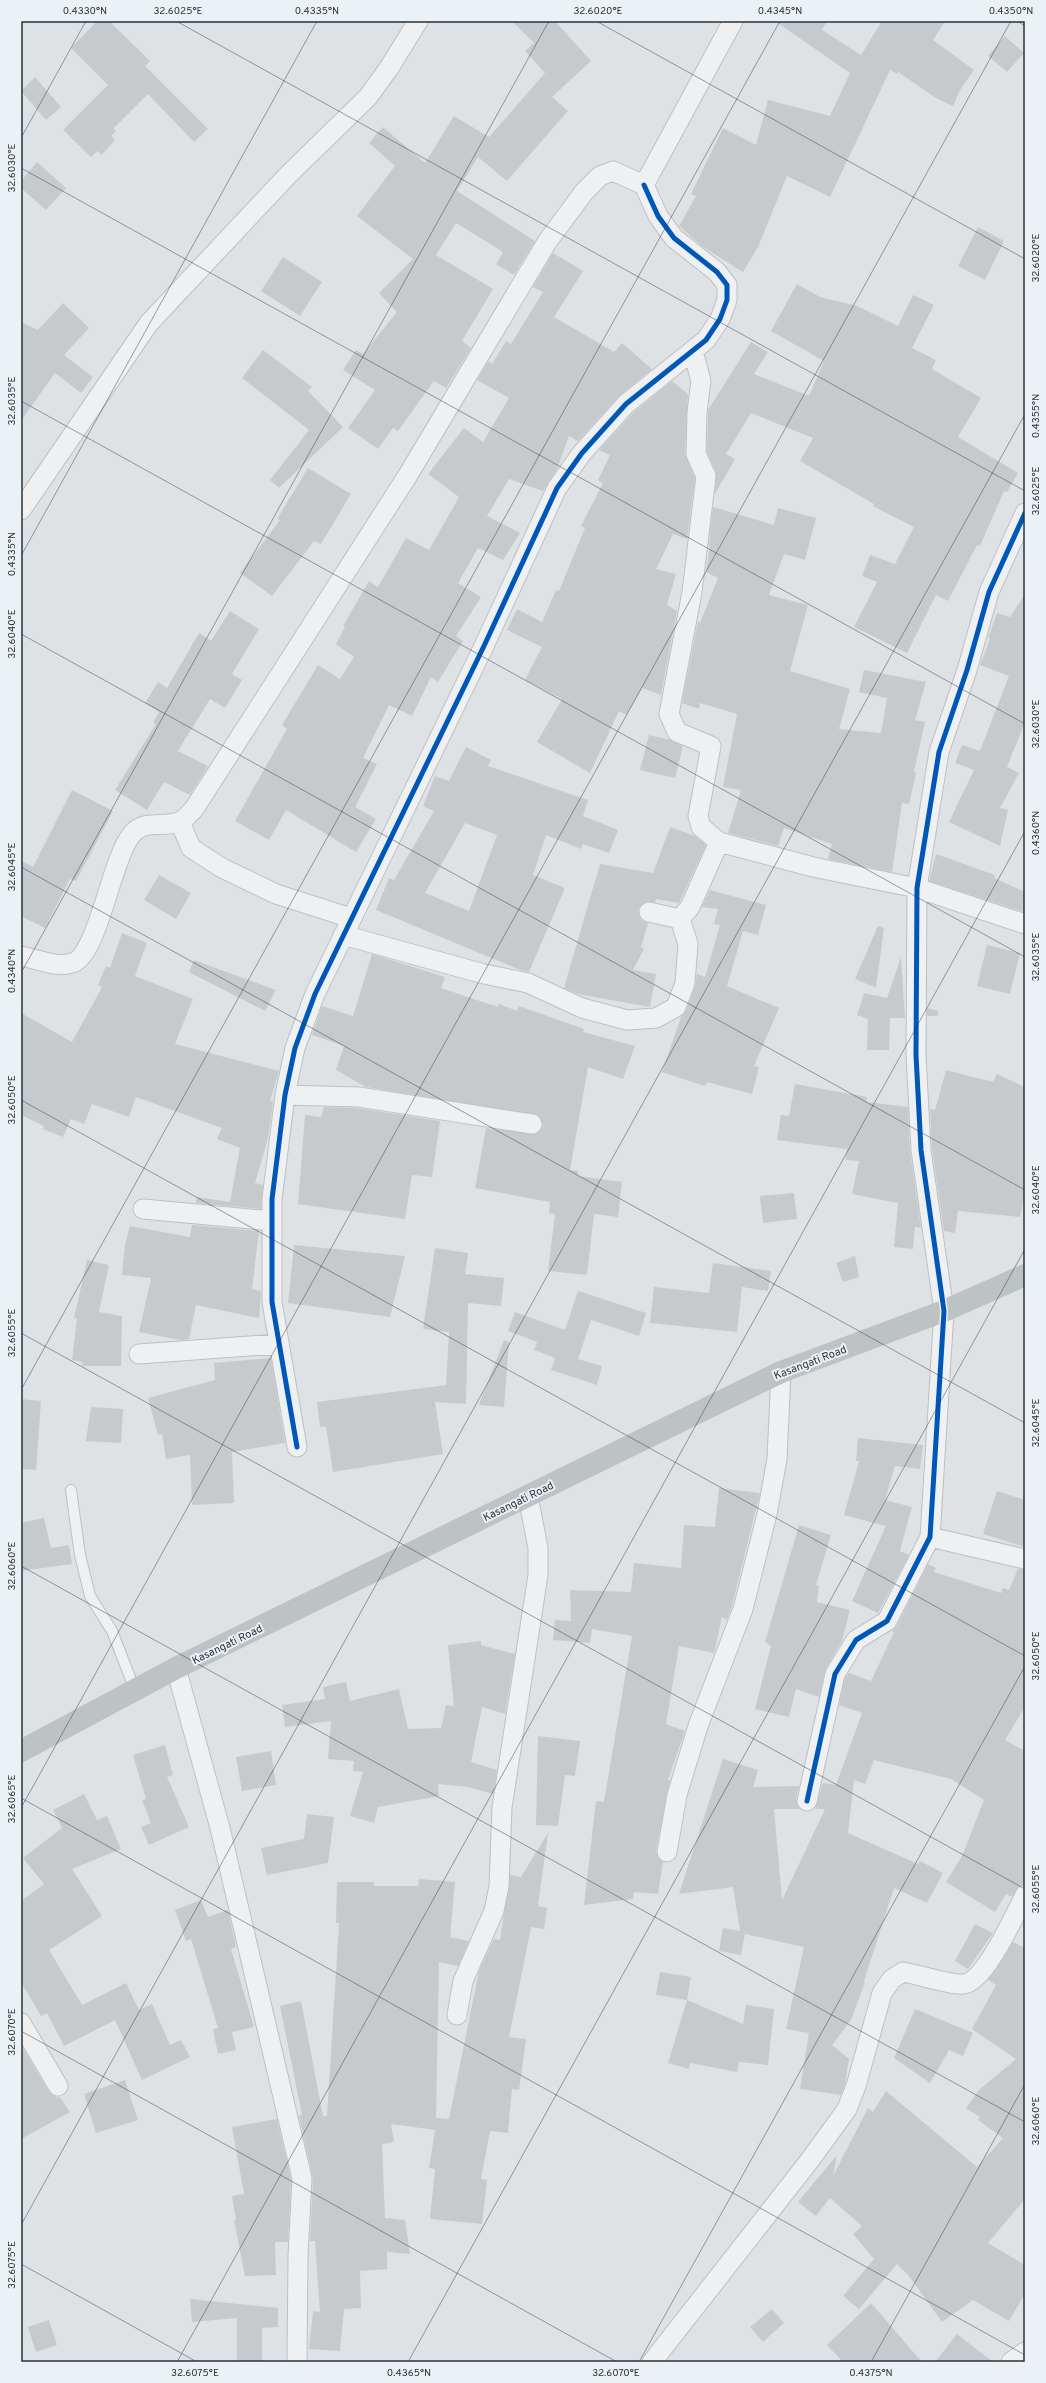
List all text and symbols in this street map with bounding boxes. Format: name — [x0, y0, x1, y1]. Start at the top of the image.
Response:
text: 0.4330°N — [63, 5, 107, 18]
text: 32.6025°E — [154, 5, 203, 18]
text: 0.4335°N — [295, 5, 339, 18]
text: 32.6020°E — [573, 5, 623, 18]
text: 0.4345°N — [758, 5, 802, 18]
text: 0.4350°N — [989, 5, 1033, 18]
text: 32.6030°E — [6, 143, 19, 193]
text: 32.6020°E — [1030, 233, 1043, 283]
text: 32.6035°E — [6, 377, 19, 425]
text: 0.4355°N — [1030, 394, 1043, 438]
text: 32.6025°E — [1030, 466, 1043, 516]
text: 0.4335°N — [6, 532, 19, 576]
text: 32.6040°E — [6, 609, 19, 659]
text: 32.6030°E — [1030, 699, 1043, 749]
text: 0.4360°N — [1030, 811, 1043, 855]
text: 32.6045°E — [6, 842, 19, 892]
text: 32.6035°E — [1030, 933, 1043, 981]
text: 0.4340°N — [6, 949, 19, 993]
text: 32.6050°E — [6, 1075, 19, 1125]
text: 32.6040°E — [1030, 1165, 1043, 1215]
text: 32.6055°E — [6, 1308, 19, 1358]
street label: Kasangati Road — [772, 1343, 849, 1383]
text: 32.6045°E — [1030, 1398, 1043, 1448]
street label: Kasangati Road — [481, 1479, 556, 1525]
text: 32.6060°E — [6, 1541, 19, 1591]
street label: Kasangati Road — [190, 1622, 265, 1668]
text: 32.6050°E — [1030, 1631, 1043, 1681]
text: 32.6065°E — [6, 1775, 19, 1823]
text: 32.6055°E — [1030, 1864, 1043, 1914]
text: 32.6070°E — [6, 2008, 19, 2056]
text: 32.6060°E — [1030, 2096, 1043, 2146]
text: 32.6075°E — [6, 2241, 19, 2289]
text: 32.6075°E — [171, 2367, 219, 2380]
text: 0.4365°N — [387, 2367, 431, 2380]
text: 32.6070°E — [592, 2367, 640, 2380]
text: 0.4375°N — [849, 2367, 893, 2380]

